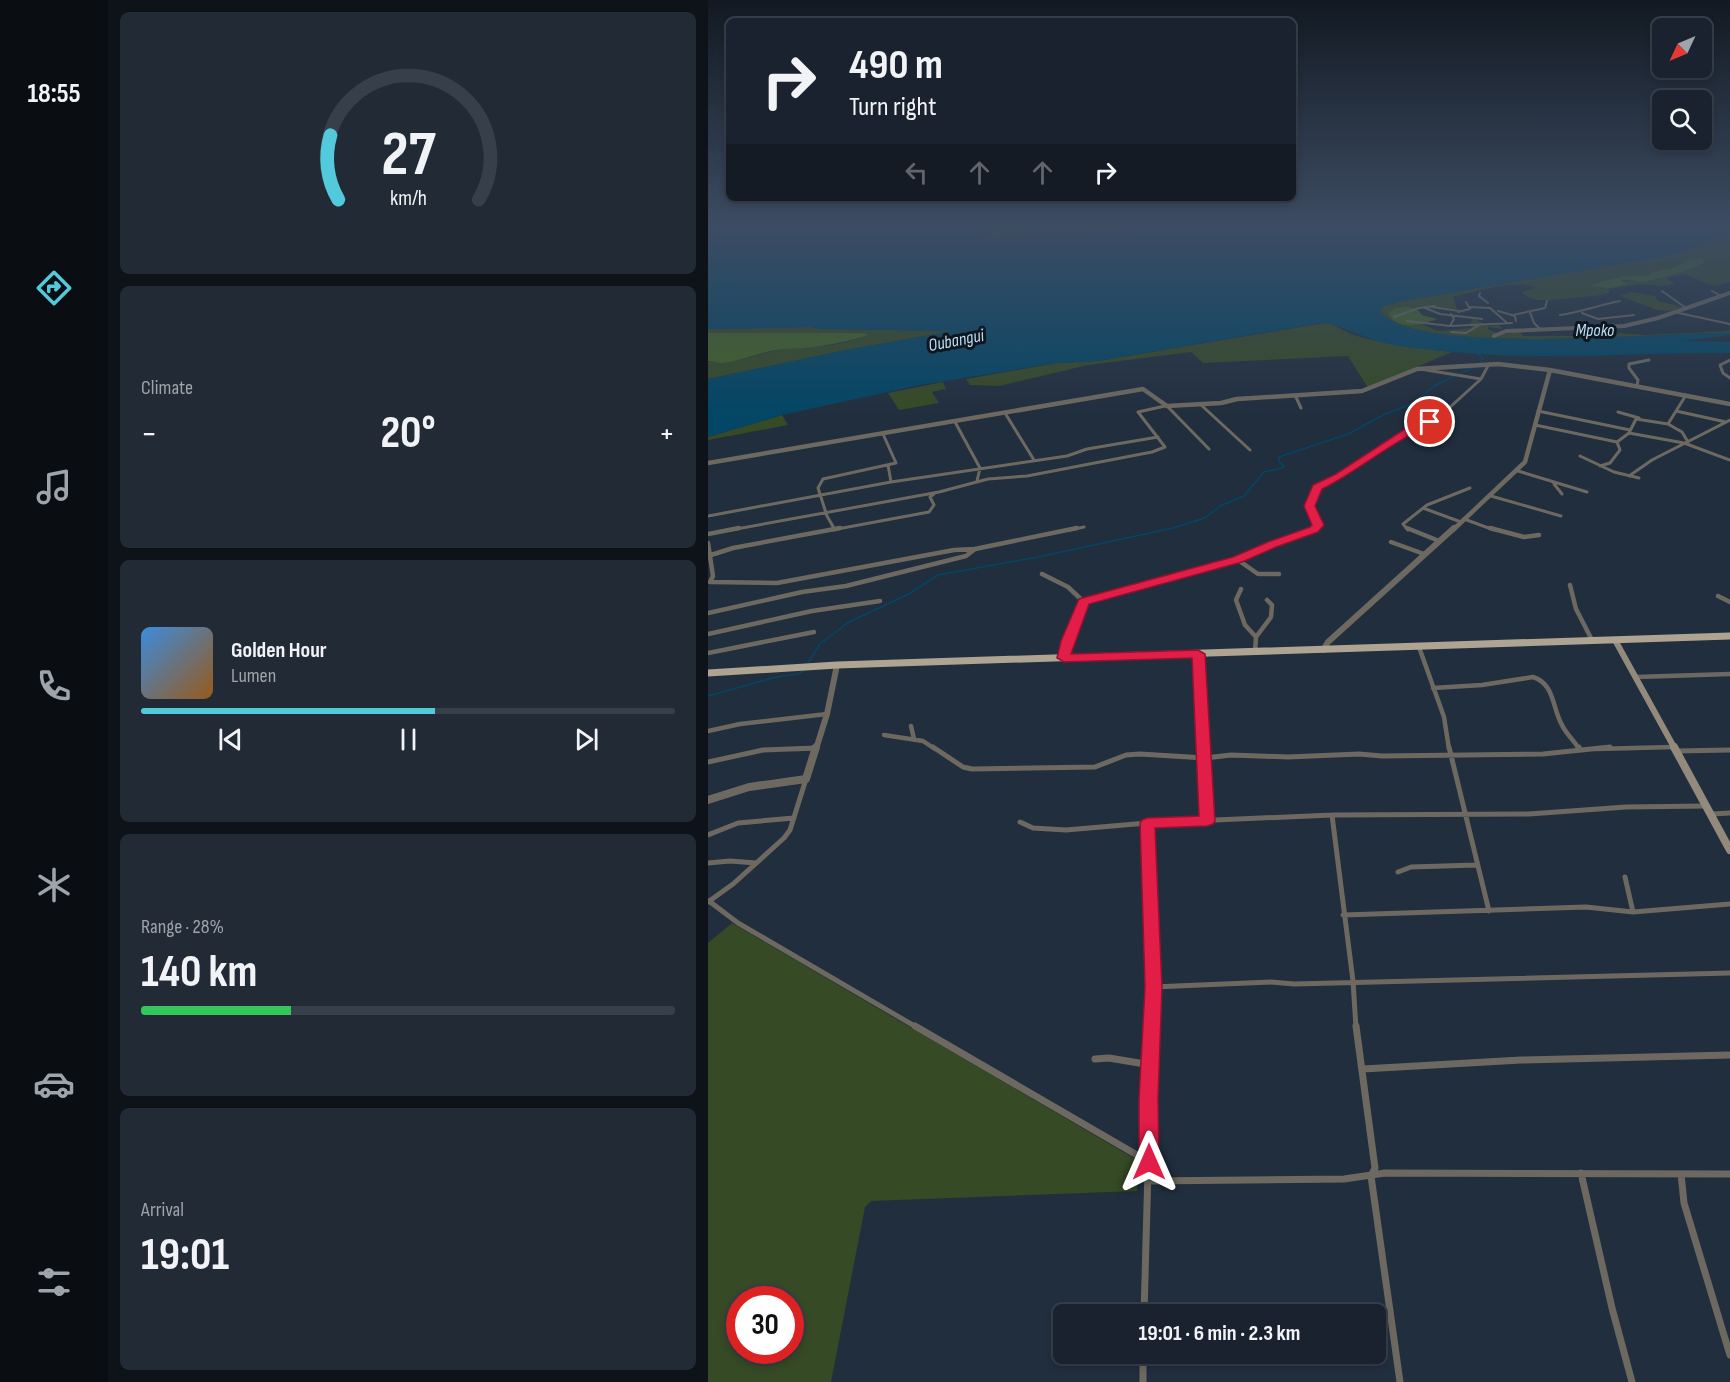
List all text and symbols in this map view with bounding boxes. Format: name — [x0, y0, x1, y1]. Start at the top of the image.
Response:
north arrow — [1652, 18, 1712, 78]
map controls — [1652, 18, 1712, 150]
text: 490 m — [849, 40, 943, 91]
icon: right — [750, 42, 828, 120]
text: 18:55 — [27, 78, 81, 110]
button: search — [1652, 90, 1712, 150]
text: Turn right — [849, 91, 936, 123]
text: 27 — [381, 118, 436, 193]
icon: left — [900, 156, 933, 189]
icon: ahead — [963, 156, 996, 189]
icon: ahead — [1026, 156, 1059, 189]
icon: right — [1089, 156, 1122, 189]
text: km/h — [389, 186, 427, 211]
icon: directions — [33, 267, 75, 309]
water label: Mpoko — [1576, 320, 1615, 341]
water label: Oubangui — [927, 325, 986, 356]
text: Climate — [141, 376, 193, 400]
pin — [1404, 396, 1455, 447]
icon: arrive — [1413, 405, 1446, 438]
text: 20° — [380, 406, 436, 461]
text: − — [141, 414, 157, 454]
text: + — [659, 414, 675, 454]
icon: music — [33, 466, 75, 508]
text: Golden Hour — [231, 637, 327, 664]
text: Lumen — [231, 664, 276, 688]
icon: phone — [33, 665, 75, 707]
icon: previous — [214, 723, 247, 756]
icon: pause — [392, 723, 425, 756]
icon: next — [570, 723, 603, 756]
icon: climate — [33, 864, 75, 906]
text: Range · 28% — [141, 915, 224, 939]
text: 140 km — [141, 945, 257, 1000]
icon: car — [33, 1063, 75, 1105]
position arrow — [1117, 1130, 1181, 1194]
text: Arrival — [141, 1198, 184, 1222]
text: 19:01 — [141, 1228, 229, 1283]
icon: filters — [33, 1261, 75, 1303]
speed limit sign: 30 — [726, 1286, 804, 1364]
text: 19:01 · 6 min · 2.3 km — [1139, 1320, 1300, 1347]

